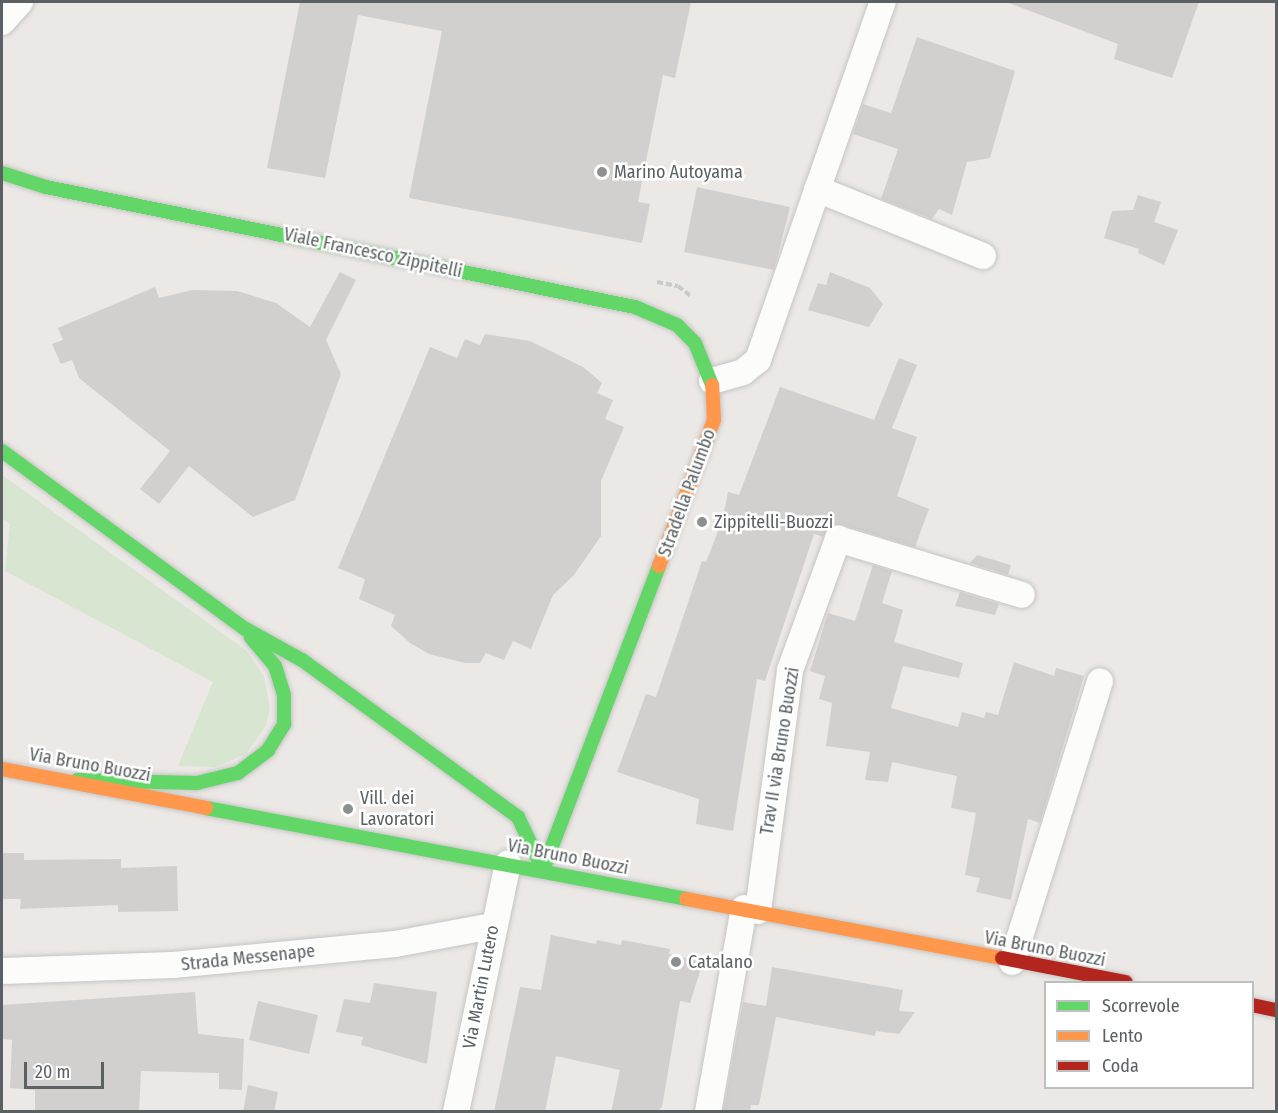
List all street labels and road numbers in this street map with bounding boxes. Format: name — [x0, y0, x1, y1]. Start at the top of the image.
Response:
street label: Viale Francesco Zippitelli — [282, 224, 464, 282]
street label: Stradella Palumbo — [654, 426, 720, 560]
street label: Trav II via Bruno Buozzi — [756, 666, 804, 836]
street label: Via Bruno Buozzi — [28, 744, 152, 786]
street label: Via Bruno Buozzi — [506, 835, 630, 879]
street label: Via Martin Lutero — [458, 923, 504, 1051]
street label: Via Bruno Buozzi — [983, 927, 1107, 971]
street label: Strada Messenape — [180, 940, 316, 976]

